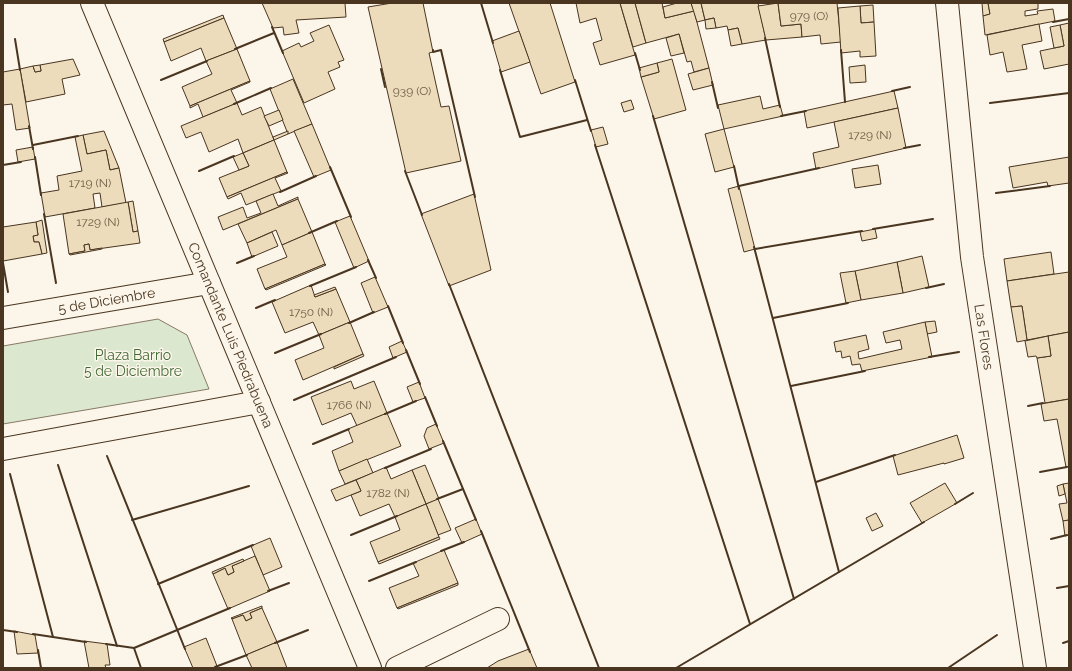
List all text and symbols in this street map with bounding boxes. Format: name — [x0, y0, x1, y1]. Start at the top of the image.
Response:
house number: 979 (O) — [790, 9, 828, 23]
house number: 939 (O) — [393, 84, 431, 98]
house number: 1729 (N) — [848, 128, 892, 142]
house number: 1719 (N) — [69, 176, 111, 190]
house number: 1729 (N) — [76, 215, 120, 229]
street label: Comandante Luis Piedrabuena — [185, 240, 277, 430]
street label: 5 de Diciembre — [57, 284, 156, 317]
street label: Las Flores — [971, 303, 997, 371]
house number: 1750 (N) — [289, 305, 333, 319]
park label: Plaza Barrio 5 de Diciembre — [84, 347, 182, 379]
house number: 1766 (N) — [327, 398, 371, 412]
house number: 1782 (N) — [366, 486, 410, 500]

